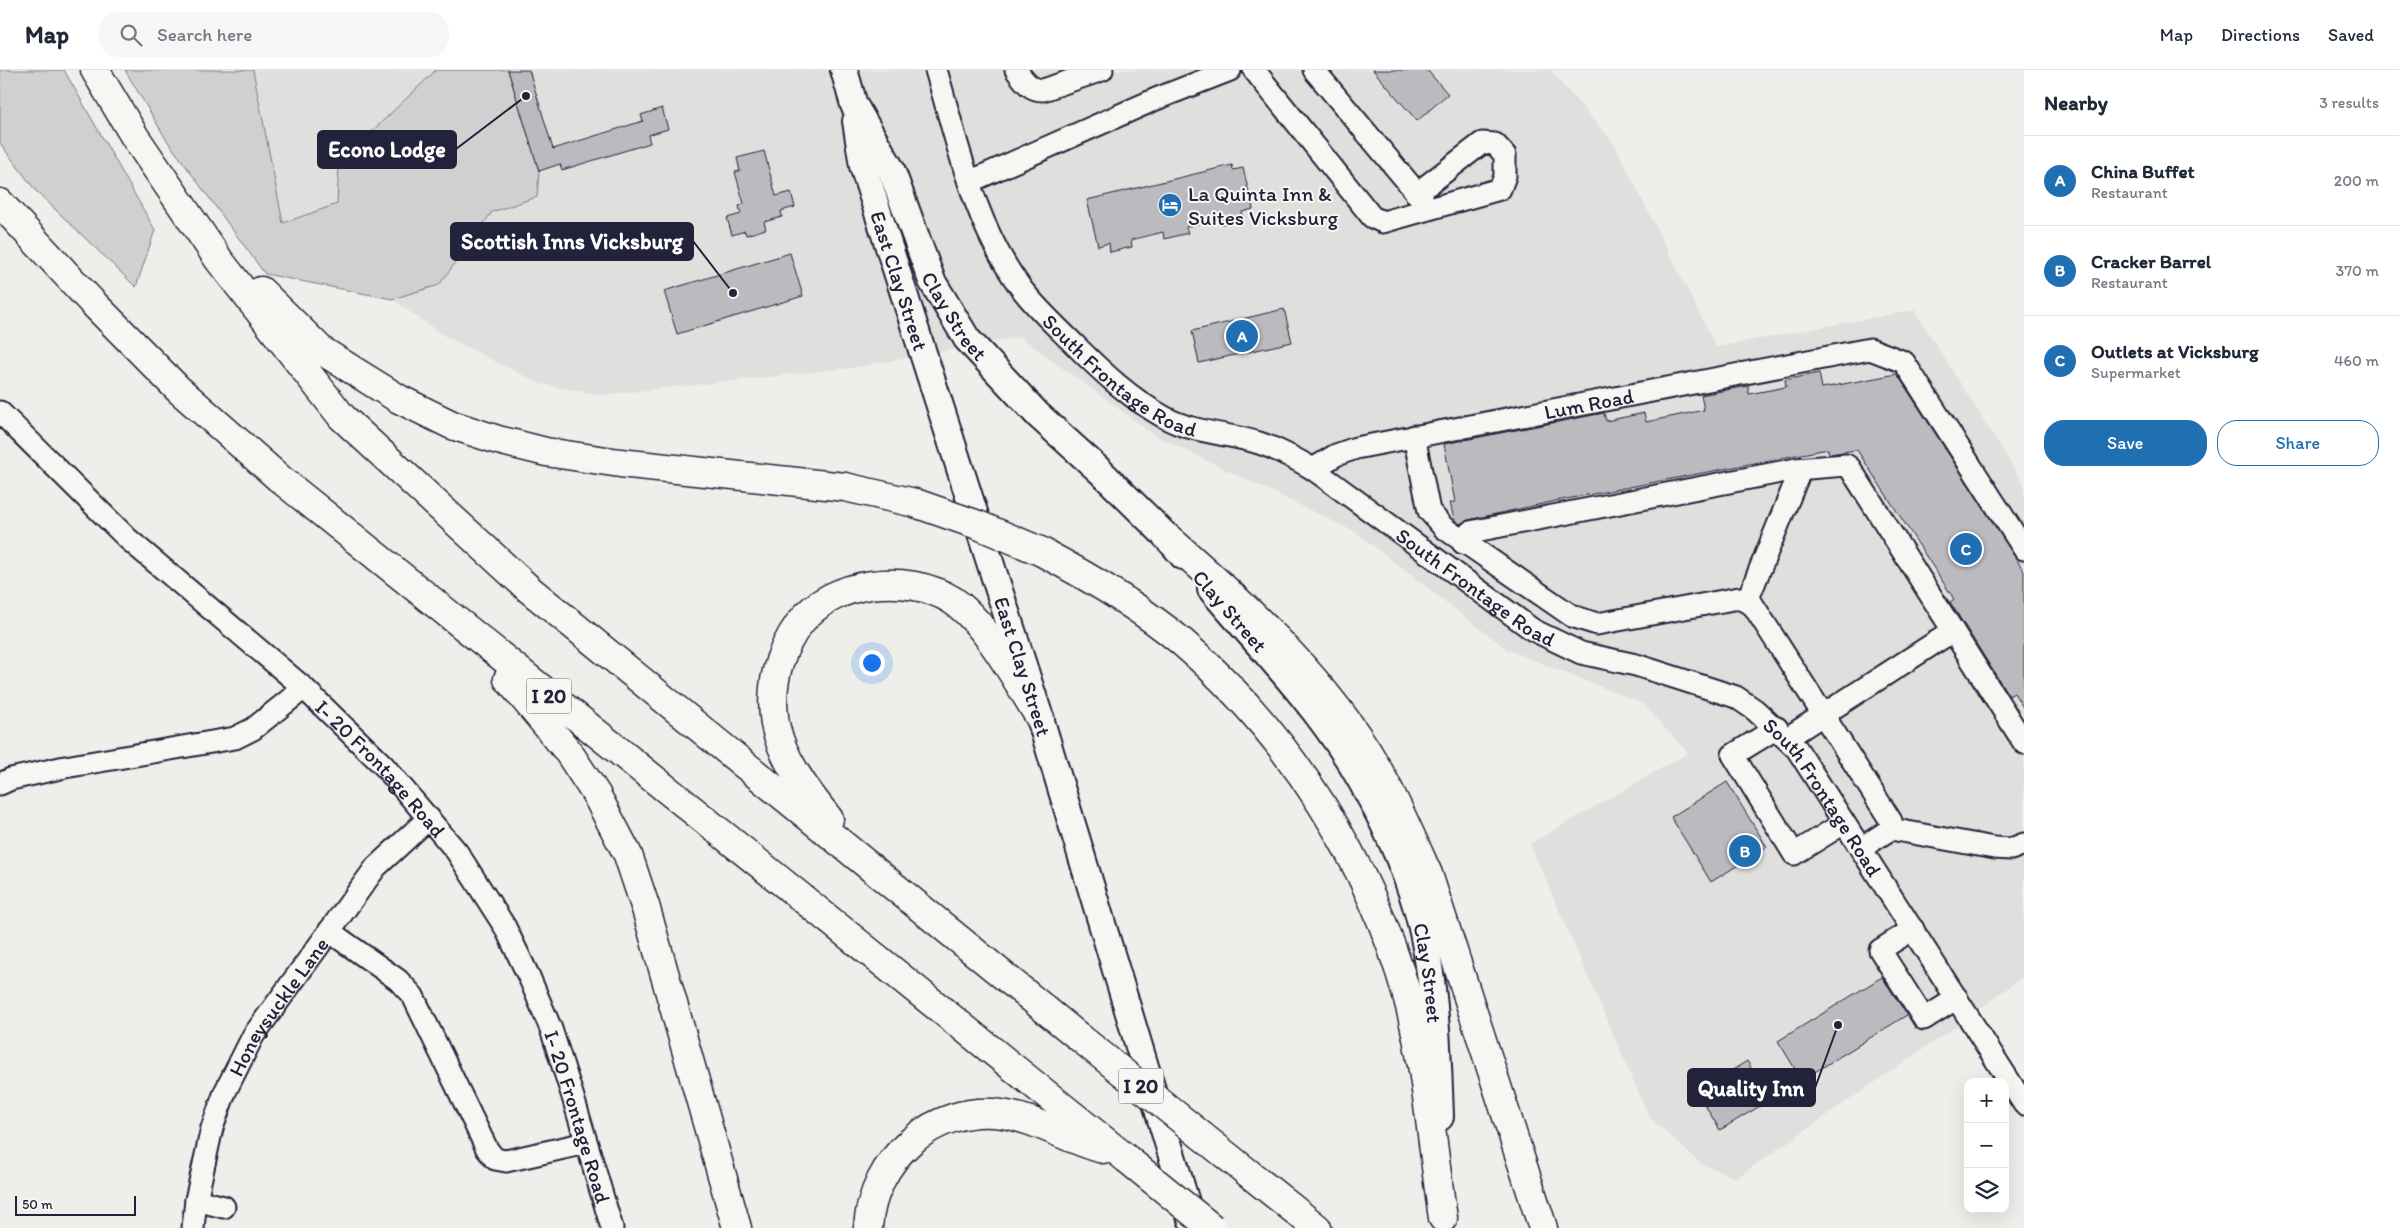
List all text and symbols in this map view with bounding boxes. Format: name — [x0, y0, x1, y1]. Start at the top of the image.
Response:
search box — [99, 12, 449, 57]
text: Map — [25, 20, 69, 49]
icon: search — [117, 21, 145, 49]
text: Search here — [157, 23, 252, 46]
text: Map — [2160, 24, 2193, 46]
text: Directions — [2221, 24, 2300, 46]
text: Saved — [2328, 24, 2374, 46]
text: Nearby — [2044, 90, 2108, 115]
text: 3 results — [2319, 93, 2379, 112]
callout: Econo Lodge — [318, 131, 456, 168]
text: Econo Lodge — [328, 136, 446, 163]
text: China Buffet — [2091, 160, 2195, 183]
text: A — [2055, 171, 2065, 190]
text: 200 m — [2334, 171, 2379, 190]
place label: La Quinta Inn & Suites Vicksburg — [1188, 181, 1338, 230]
text: Restaurant — [2091, 183, 2168, 202]
hotel icon: La Quinta Inn & Suites Vicksburg — [1157, 192, 1183, 218]
street label: East Clay Street — [866, 208, 934, 354]
callout: Scottish Inns Vicksburg — [451, 223, 693, 260]
text: Scottish Inns Vicksburg — [461, 228, 684, 255]
text: Cracker Barrel — [2091, 250, 2211, 273]
text: B — [2055, 261, 2065, 280]
text: 370 m — [2335, 261, 2379, 280]
street label: Clay Street — [917, 268, 993, 365]
text: Restaurant — [2091, 273, 2168, 292]
street label: South Frontage Road — [1038, 308, 1200, 441]
pin: A — [1226, 317, 1258, 355]
text: Outlets at Vicksburg — [2091, 340, 2259, 363]
text: C — [2055, 351, 2065, 370]
text: 460 m — [2334, 351, 2379, 370]
text: Supermarket — [2091, 363, 2181, 382]
street label: Lum Road — [1542, 382, 1635, 424]
button: Save — [2044, 420, 2207, 466]
button: Share — [2217, 420, 2379, 466]
street label: South Frontage Road — [1392, 522, 1560, 652]
pin: C — [1950, 530, 1982, 568]
street label: Clay Street — [1187, 565, 1273, 657]
street label: East Clay Street — [989, 594, 1057, 739]
your location — [859, 650, 885, 676]
road number: I 20 — [526, 678, 572, 714]
street label: I- 20 Frontage Road — [311, 694, 451, 842]
street label: South Frontage Road — [1759, 712, 1888, 881]
pin: B — [1729, 832, 1761, 870]
street label: Clay Street — [1409, 920, 1448, 1024]
street label: Honeysuckle Lane — [223, 932, 333, 1080]
street label: I- 20 Frontage Road — [540, 1027, 616, 1206]
road number: I 20 — [1118, 1068, 1164, 1104]
callout: Quality Inn — [1688, 1069, 1815, 1106]
text: Quality Inn — [1698, 1075, 1805, 1102]
map controls — [1964, 1078, 2009, 1213]
button: + — [1964, 1078, 2009, 1123]
button: − — [1964, 1123, 2009, 1168]
button: layers — [1964, 1168, 2009, 1213]
scale bar — [15, 1193, 136, 1216]
text: 50 m — [22, 1196, 53, 1213]

